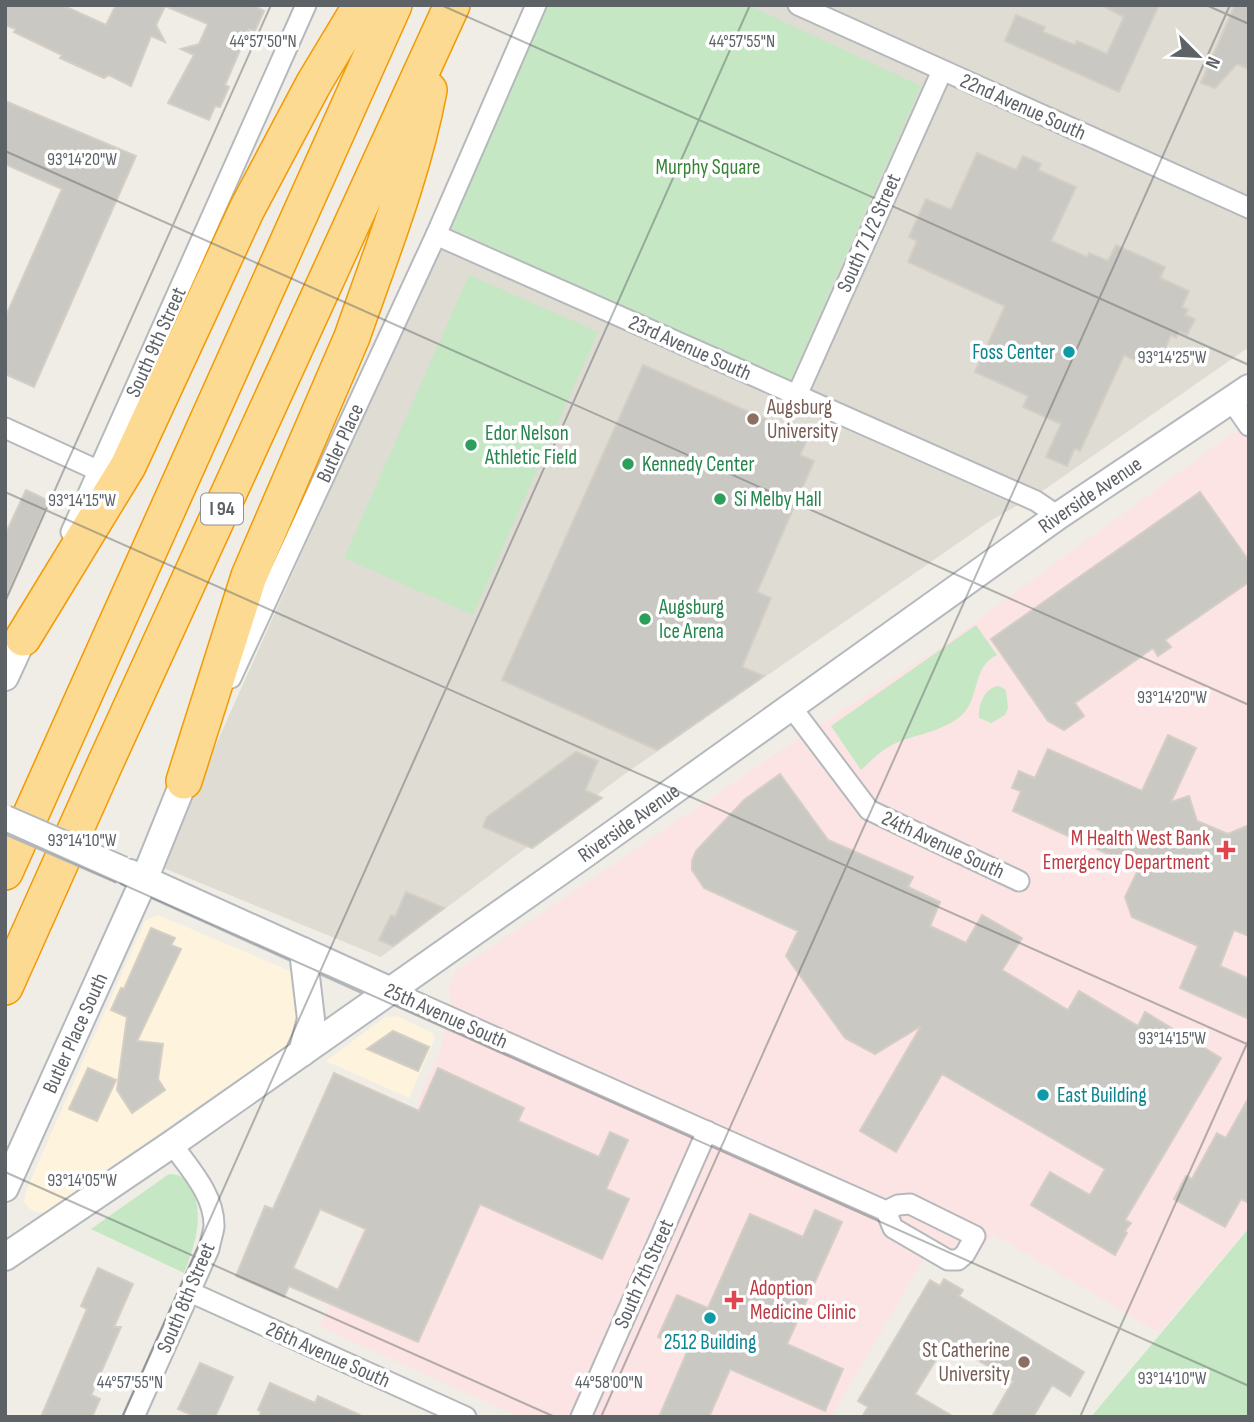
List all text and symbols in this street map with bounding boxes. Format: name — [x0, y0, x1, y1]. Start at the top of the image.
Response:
north arrow — [1163, 21, 1233, 91]
text: 44°57'50"N — [229, 31, 297, 52]
text: 44°57'55"N — [709, 31, 775, 52]
text: N — [1200, 53, 1225, 72]
street label: 22nd Avenue South — [956, 68, 1090, 146]
text: 93°14'20"W — [47, 149, 117, 170]
park label: Murphy Square — [655, 155, 761, 180]
street label: South 7 1/2 Street — [832, 170, 906, 296]
street label: South 9th Street — [120, 283, 191, 401]
street label: 23rd Avenue South — [625, 310, 755, 386]
place label: Foss Center — [972, 340, 1055, 365]
marker: Foss Center — [1061, 344, 1077, 360]
text: 93°14'25"W — [1137, 347, 1207, 368]
place label: Augsburg University — [766, 395, 838, 444]
street label: Butler Place — [311, 400, 369, 486]
marker: Augsburg University — [745, 411, 761, 427]
place label: Edor Nelson Athletic Field — [484, 421, 577, 470]
marker: Edor Nelson Athletic Field — [463, 437, 479, 453]
street label: Riverside Avenue — [1033, 451, 1146, 539]
place label: Kennedy Center — [642, 452, 754, 477]
marker: Kennedy Center — [620, 456, 636, 472]
place label: Si Melby Hall — [734, 487, 822, 512]
text: 93°14'15"W — [48, 490, 116, 511]
marker: Si Melby Hall — [712, 491, 728, 507]
road number: I 94 — [201, 494, 243, 524]
place label: Augsburg Ice Arena — [658, 595, 724, 644]
marker: Augsburg Ice Arena — [637, 611, 653, 627]
text: 93°14'20"W — [1137, 687, 1207, 708]
street label: Riverside Avenue — [573, 778, 684, 868]
street label: 24th Avenue South — [878, 806, 1008, 884]
place label: M Health West Bank Emergency Department — [1043, 826, 1210, 875]
text: 93°14'10"W — [48, 830, 117, 851]
marker: M Health West Bank Emergency Department — [1216, 840, 1236, 860]
street label: Butler Place South — [37, 969, 113, 1097]
street label: 25th Avenue South — [380, 978, 512, 1054]
text: 93°14'15"W — [1138, 1028, 1206, 1049]
place label: East Building — [1057, 1083, 1147, 1108]
marker: East Building — [1035, 1087, 1051, 1103]
text: 93°14'05"W — [47, 1170, 117, 1191]
street label: South 7th Street — [609, 1216, 679, 1332]
street label: South 8th Street — [152, 1239, 220, 1357]
place label: Adoption Medicine Clinic — [749, 1276, 856, 1325]
marker: Adoption Medicine Clinic — [724, 1290, 744, 1310]
marker: 2512 Building — [702, 1310, 718, 1326]
street label: 26th Avenue South — [262, 1317, 394, 1393]
place label: 2512 Building — [664, 1330, 756, 1355]
place label: St Catherine University — [922, 1338, 1010, 1387]
marker: St Catherine University — [1016, 1354, 1032, 1370]
text: 93°14'10"W — [1138, 1368, 1207, 1389]
text: 44°57'55"N — [97, 1372, 163, 1393]
text: 44°58'00"N — [575, 1372, 643, 1393]

